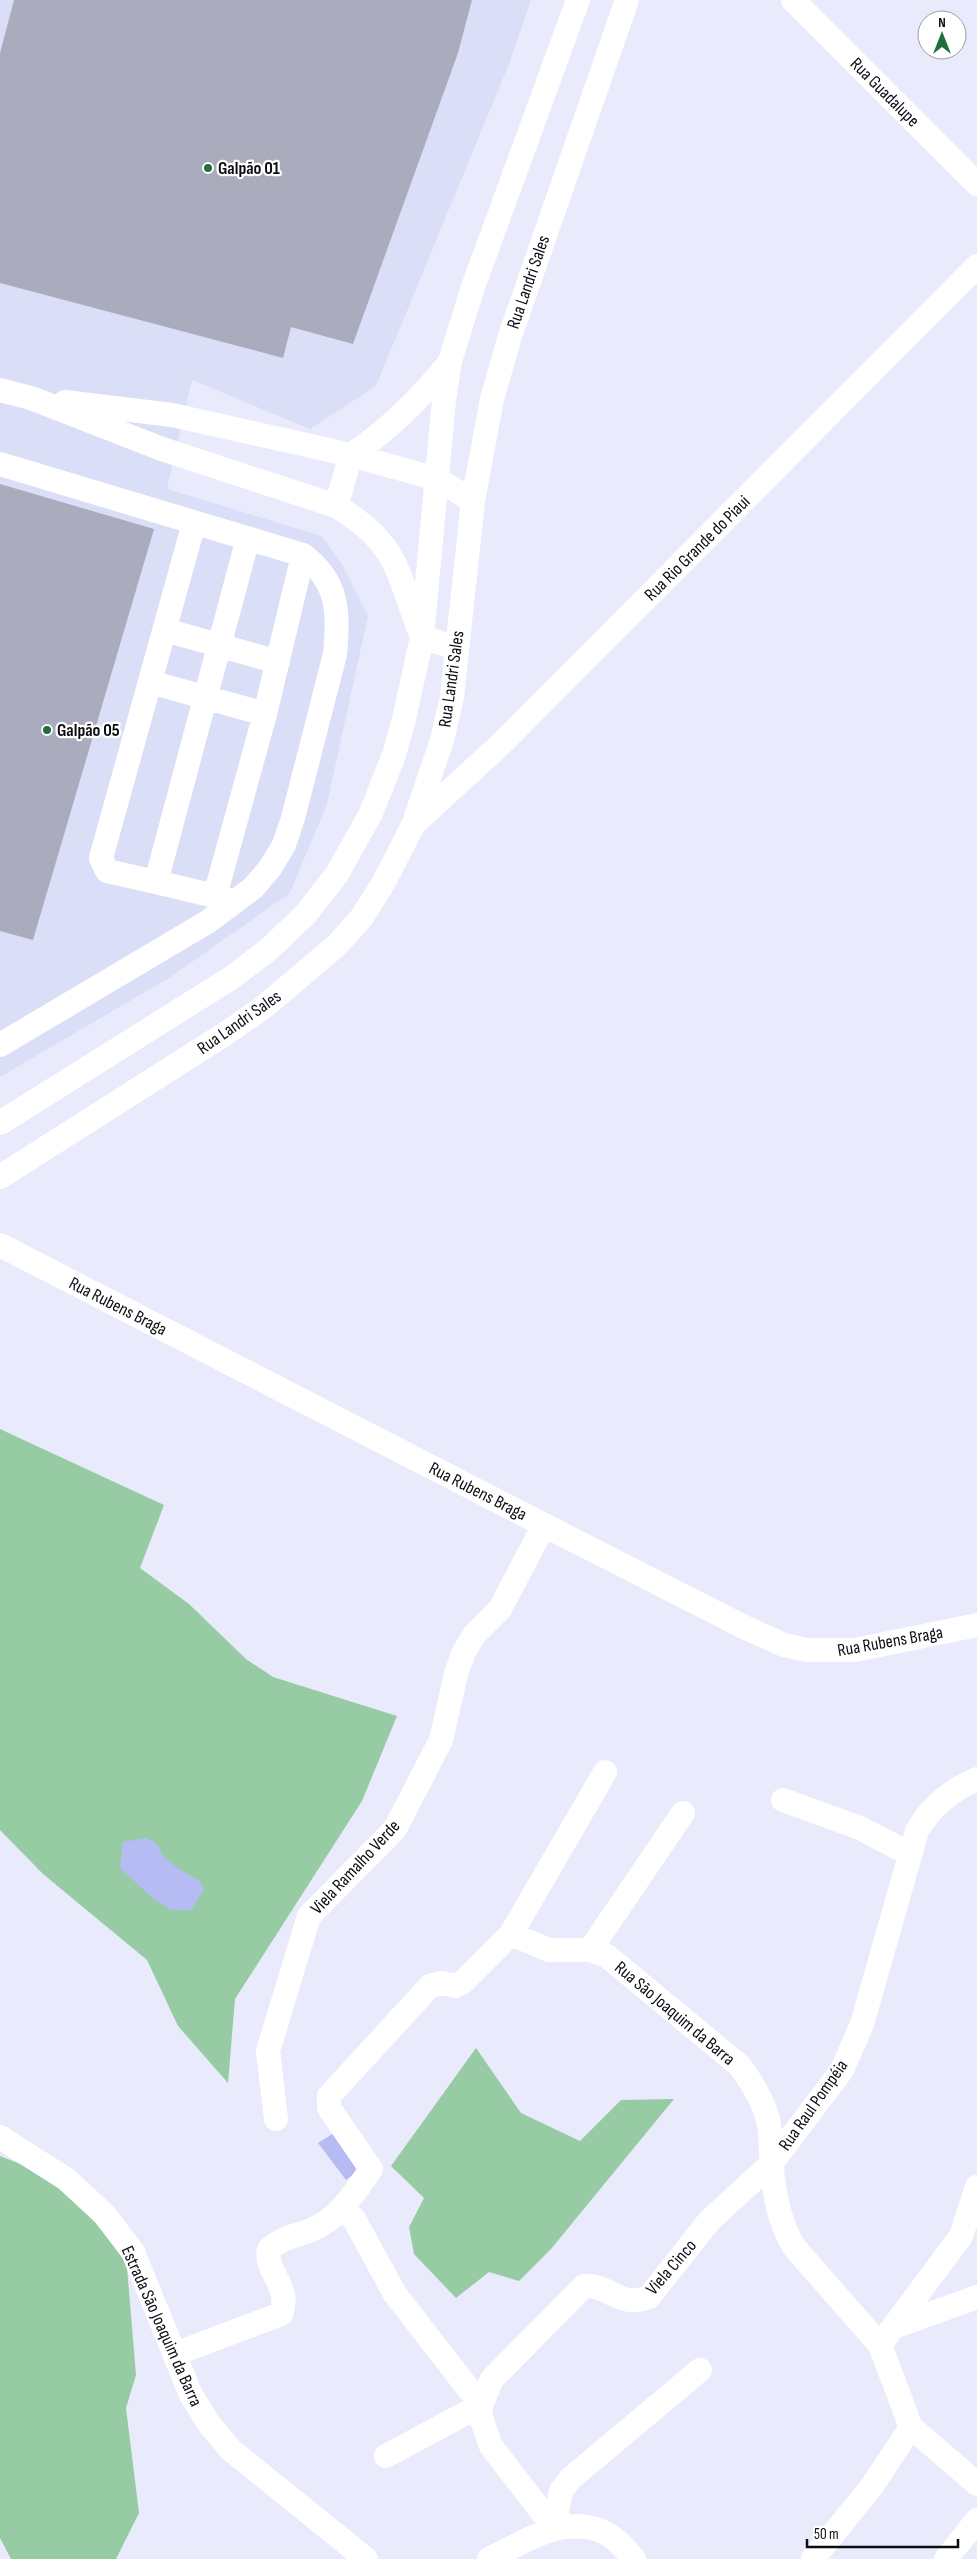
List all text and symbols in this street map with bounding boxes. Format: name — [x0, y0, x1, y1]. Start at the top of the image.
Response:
north arrow — [917, 10, 967, 60]
text: N — [938, 14, 946, 31]
street label: Rua Guadalupe — [846, 53, 924, 131]
place label: Galpão 01 — [218, 158, 280, 179]
marker: Galpão 01 — [202, 162, 214, 174]
street label: Rua Landri Sales — [503, 233, 554, 332]
street label: Rua Rio Grande do Piaui — [640, 491, 754, 605]
street label: Rua Landri Sales — [434, 629, 469, 729]
place label: Galpão 05 — [57, 720, 120, 741]
marker: Galpão 05 — [41, 724, 53, 736]
street label: Rua Landri Sales — [193, 986, 285, 1059]
street label: Rua Rubens Braga — [65, 1273, 170, 1340]
street label: Rua Rubens Braga — [425, 1458, 530, 1525]
street label: Rua Rubens Braga — [836, 1622, 945, 1661]
street label: Viela Ramalho Verde — [306, 1816, 404, 1919]
street label: Rua São Joaquim da Barra — [610, 1957, 739, 2070]
street label: Rua Raul Pompéia — [774, 2056, 852, 2155]
street label: Viela Cinco — [642, 2235, 701, 2299]
street label: Estrada São Joaquim da Barra — [117, 2243, 206, 2410]
scale bar — [807, 2516, 958, 2548]
text: 50 m — [814, 2525, 839, 2544]

